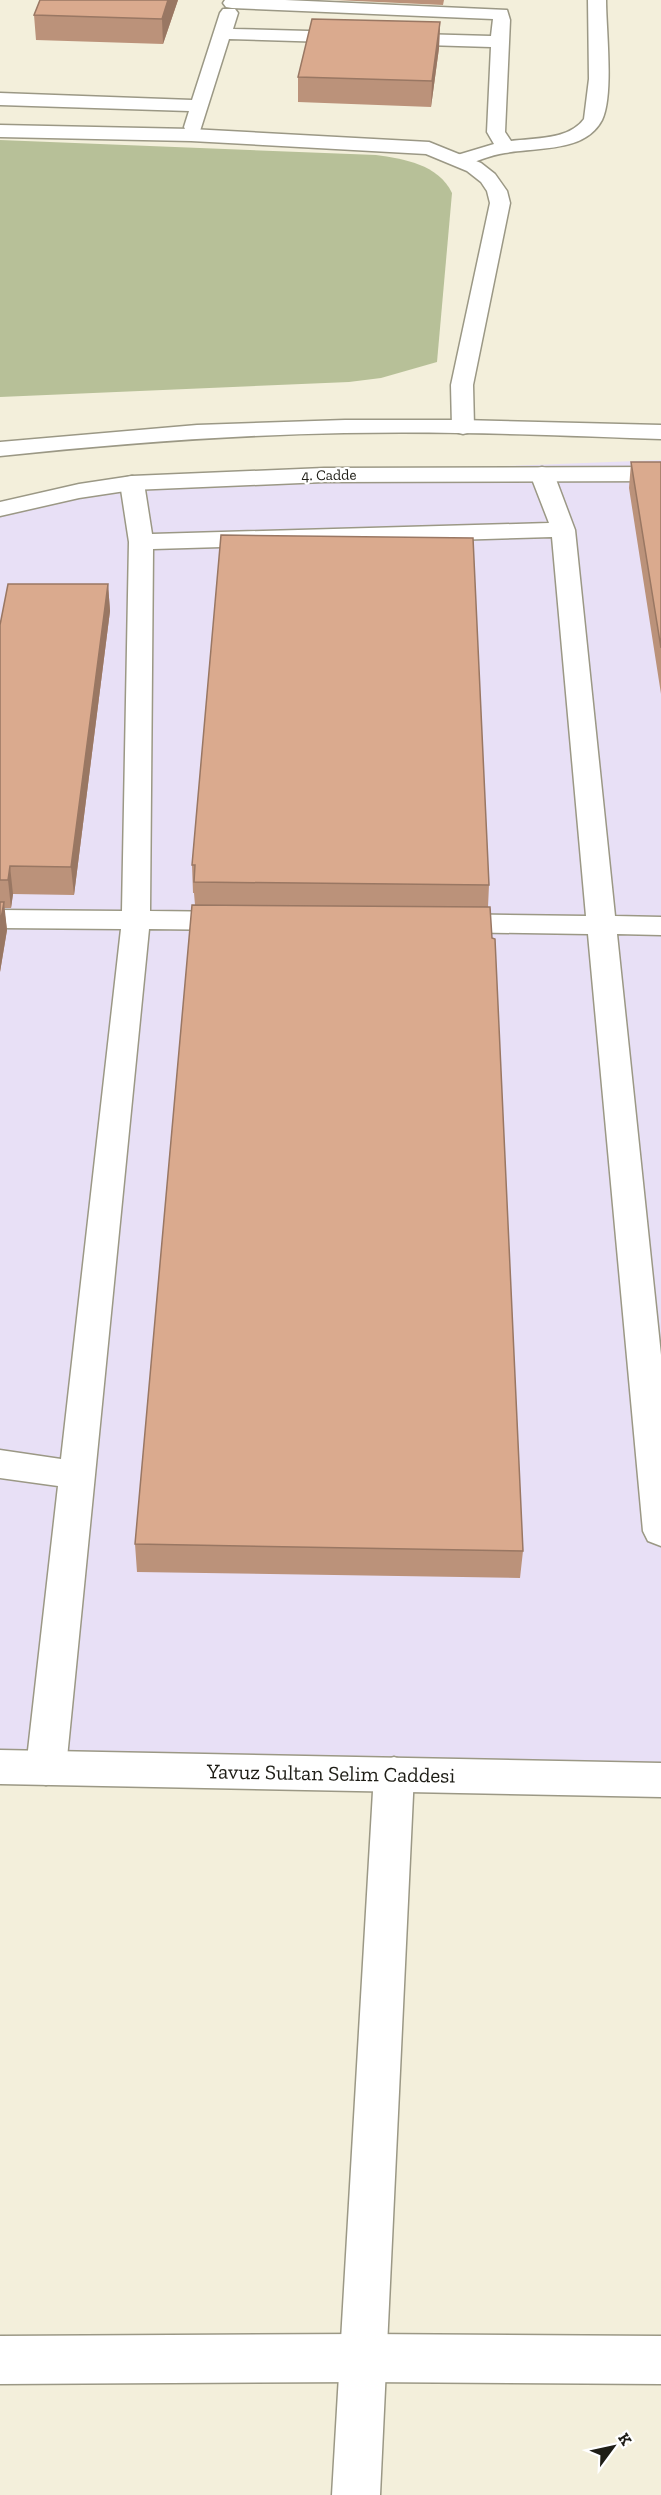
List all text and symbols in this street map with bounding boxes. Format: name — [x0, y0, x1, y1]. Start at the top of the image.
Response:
street label: 4. Cadde — [301, 466, 357, 484]
street label: Yavuz Sultan Selim Caddesi — [206, 1758, 456, 1788]
north arrow — [583, 2417, 643, 2477]
text: K — [614, 2429, 636, 2449]

